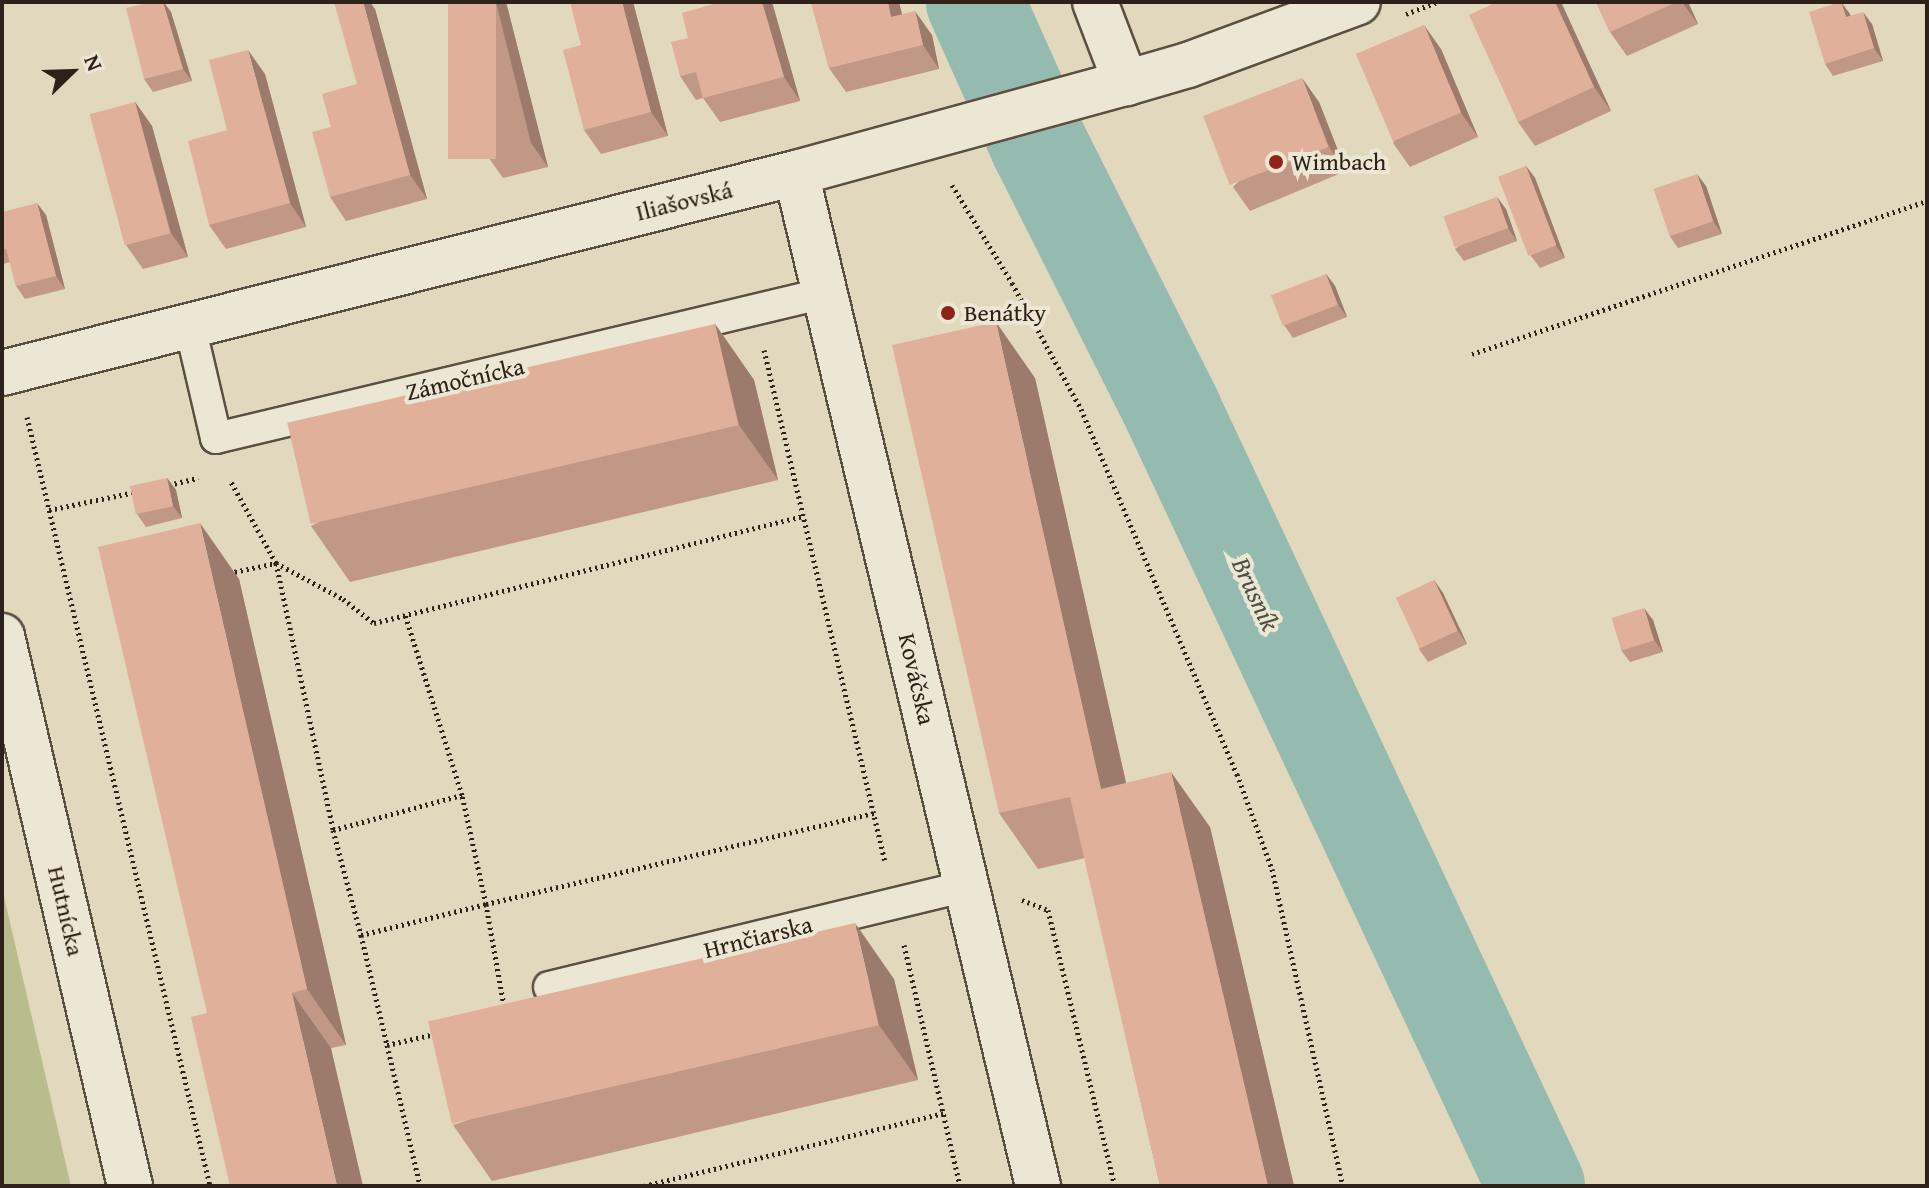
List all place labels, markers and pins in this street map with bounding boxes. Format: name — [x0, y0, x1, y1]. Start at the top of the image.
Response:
place label: Wimbach — [1292, 148, 1386, 176]
marker: Wimbach — [1267, 153, 1285, 171]
place label: Benátky — [964, 299, 1046, 327]
marker: Benátky — [939, 304, 957, 322]

